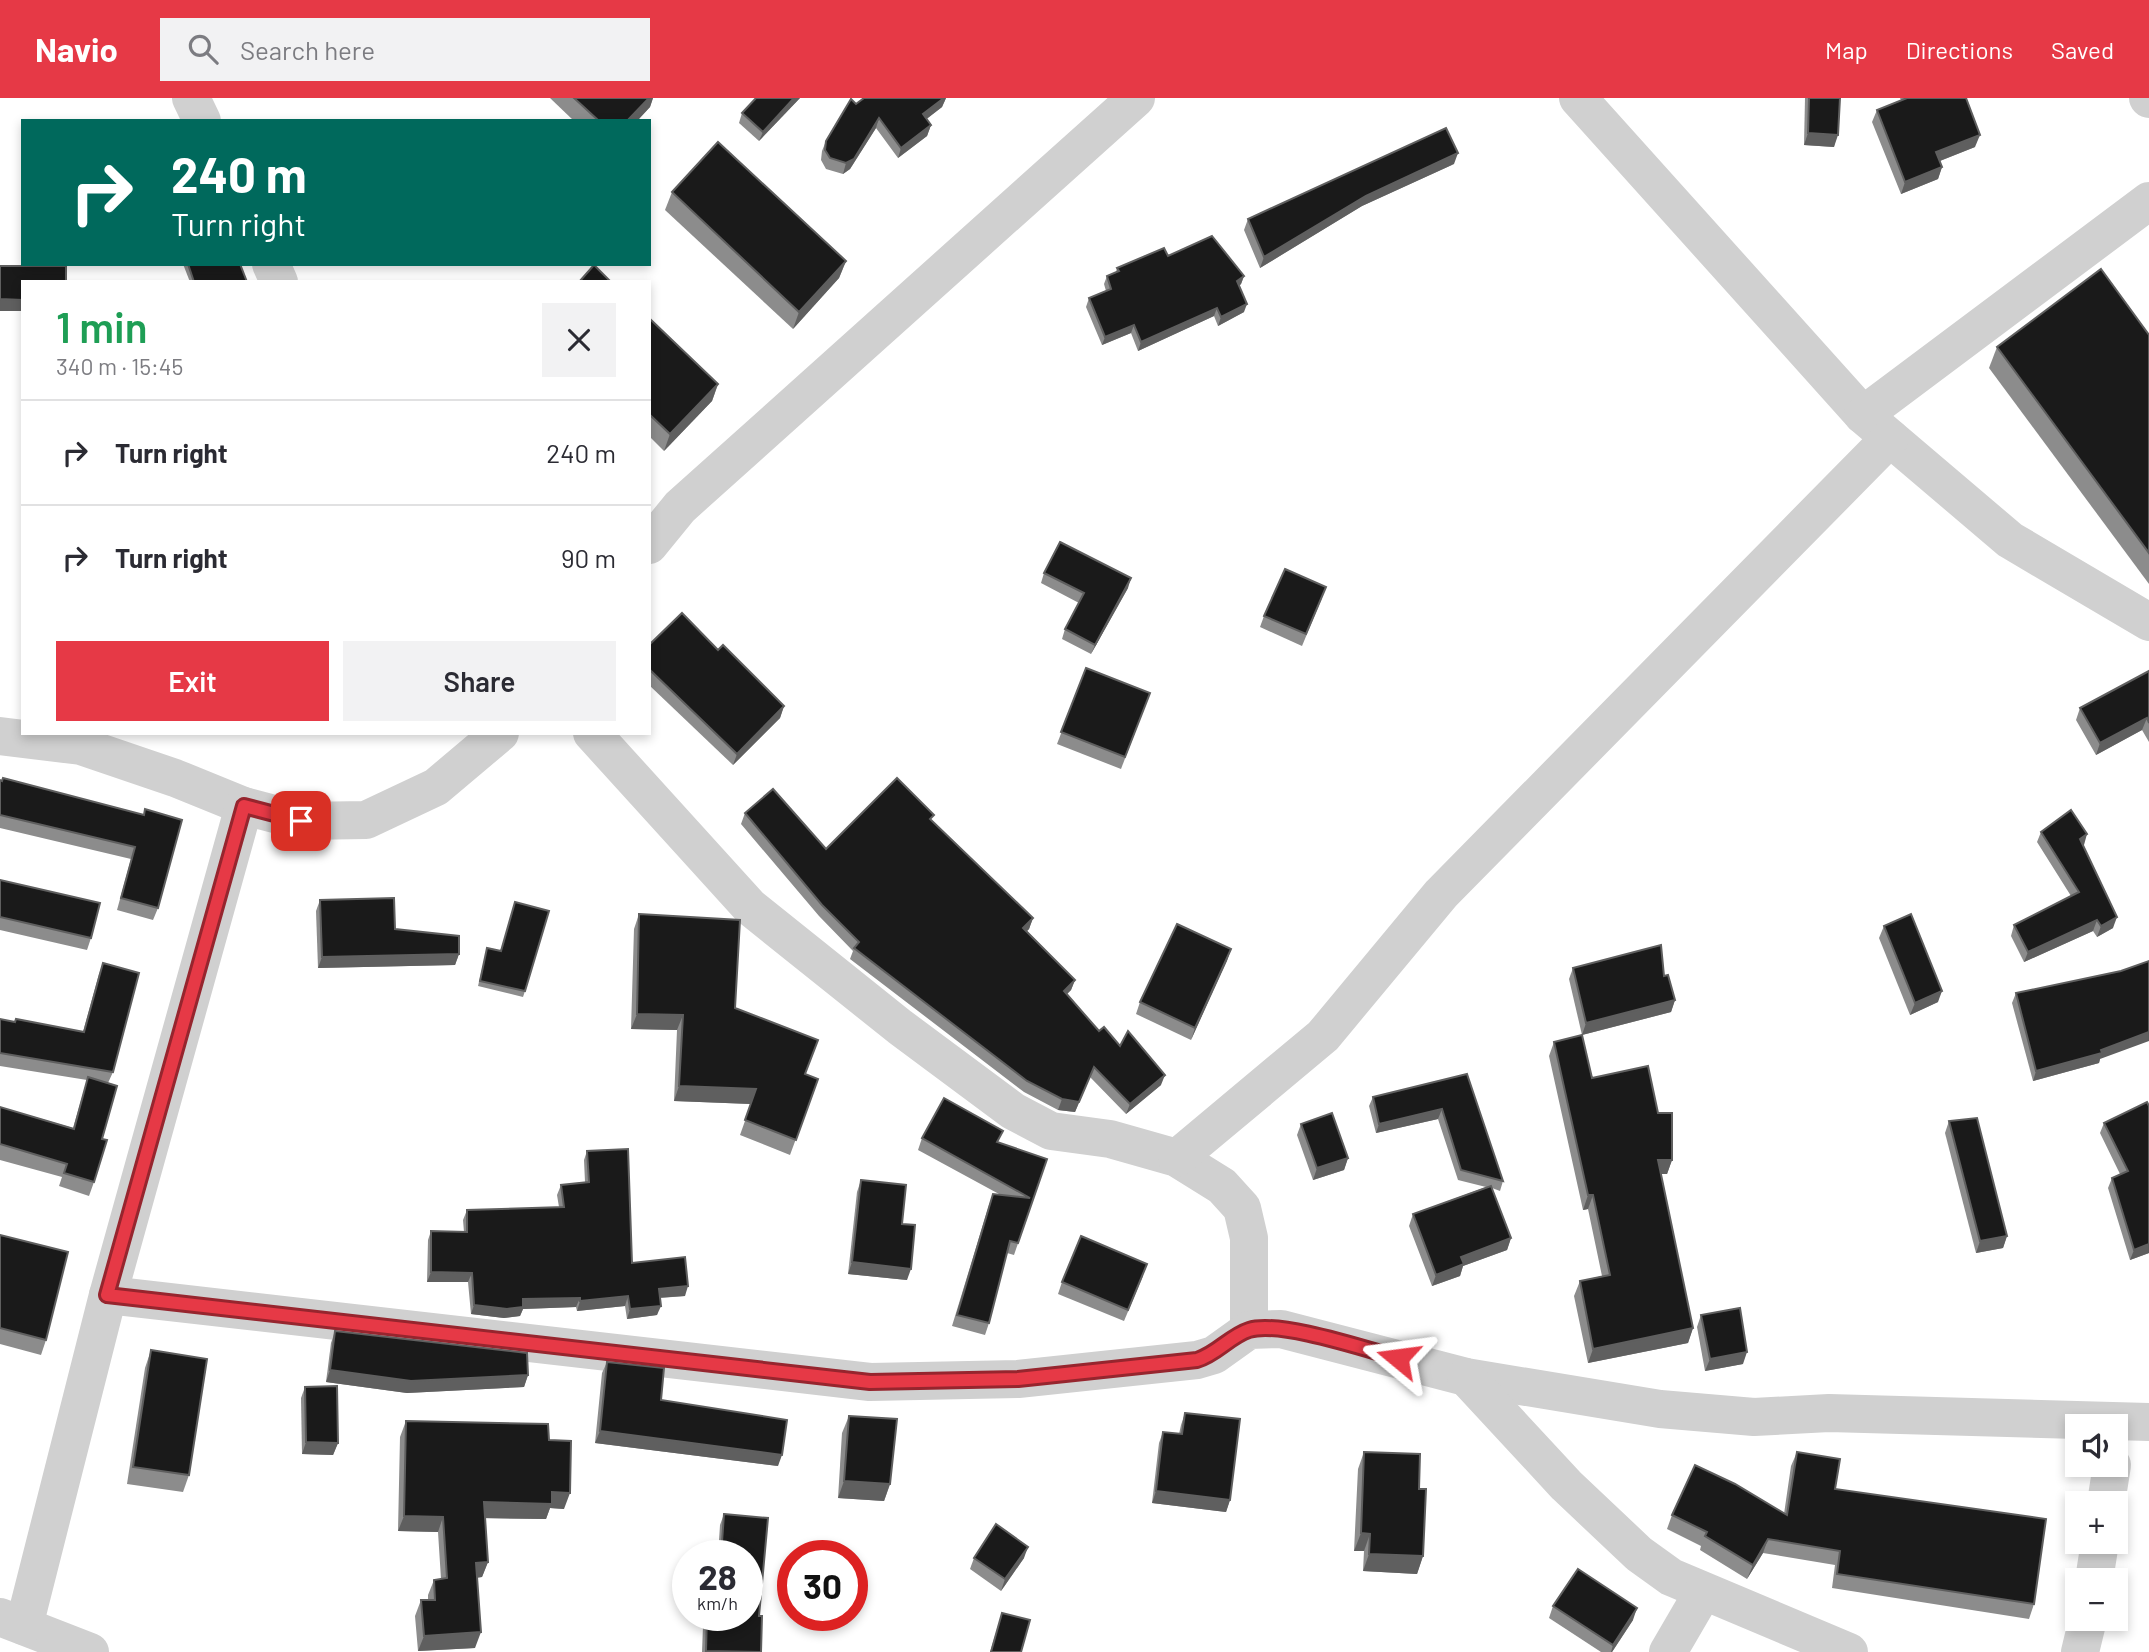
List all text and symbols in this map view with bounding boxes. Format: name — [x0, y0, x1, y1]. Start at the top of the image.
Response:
search box — [160, 18, 650, 81]
text: Navio — [35, 29, 118, 69]
icon: search — [184, 30, 222, 68]
text: Search here — [240, 34, 375, 65]
text: Map — [1825, 35, 1868, 64]
text: Directions — [1906, 35, 2013, 64]
text: Saved — [2051, 35, 2114, 64]
text: 240 m — [171, 144, 307, 203]
icon: right — [56, 147, 147, 238]
text: Turn right — [171, 204, 306, 242]
text: 1 min — [56, 301, 148, 351]
button: close — [542, 303, 616, 377]
text: 340 m · 15:45 — [56, 352, 183, 380]
icon: right — [56, 434, 94, 472]
text: Turn right — [115, 437, 228, 468]
text: 240 m — [546, 437, 616, 468]
icon: right — [56, 539, 94, 577]
text: Turn right — [115, 542, 228, 573]
text: 90 m — [561, 542, 616, 573]
button: Exit — [56, 641, 329, 721]
button: Share — [343, 641, 616, 721]
pin — [271, 791, 331, 851]
icon: arrive — [282, 802, 320, 840]
position arrow — [1361, 1321, 1435, 1395]
map controls — [2065, 1414, 2128, 1631]
button: sound — [2065, 1414, 2128, 1477]
button: + — [2065, 1491, 2128, 1554]
speed limit sign: 30 — [777, 1540, 868, 1631]
text: 28 — [698, 1555, 737, 1597]
button: − — [2065, 1568, 2128, 1631]
text: km/h — [697, 1592, 738, 1614]

